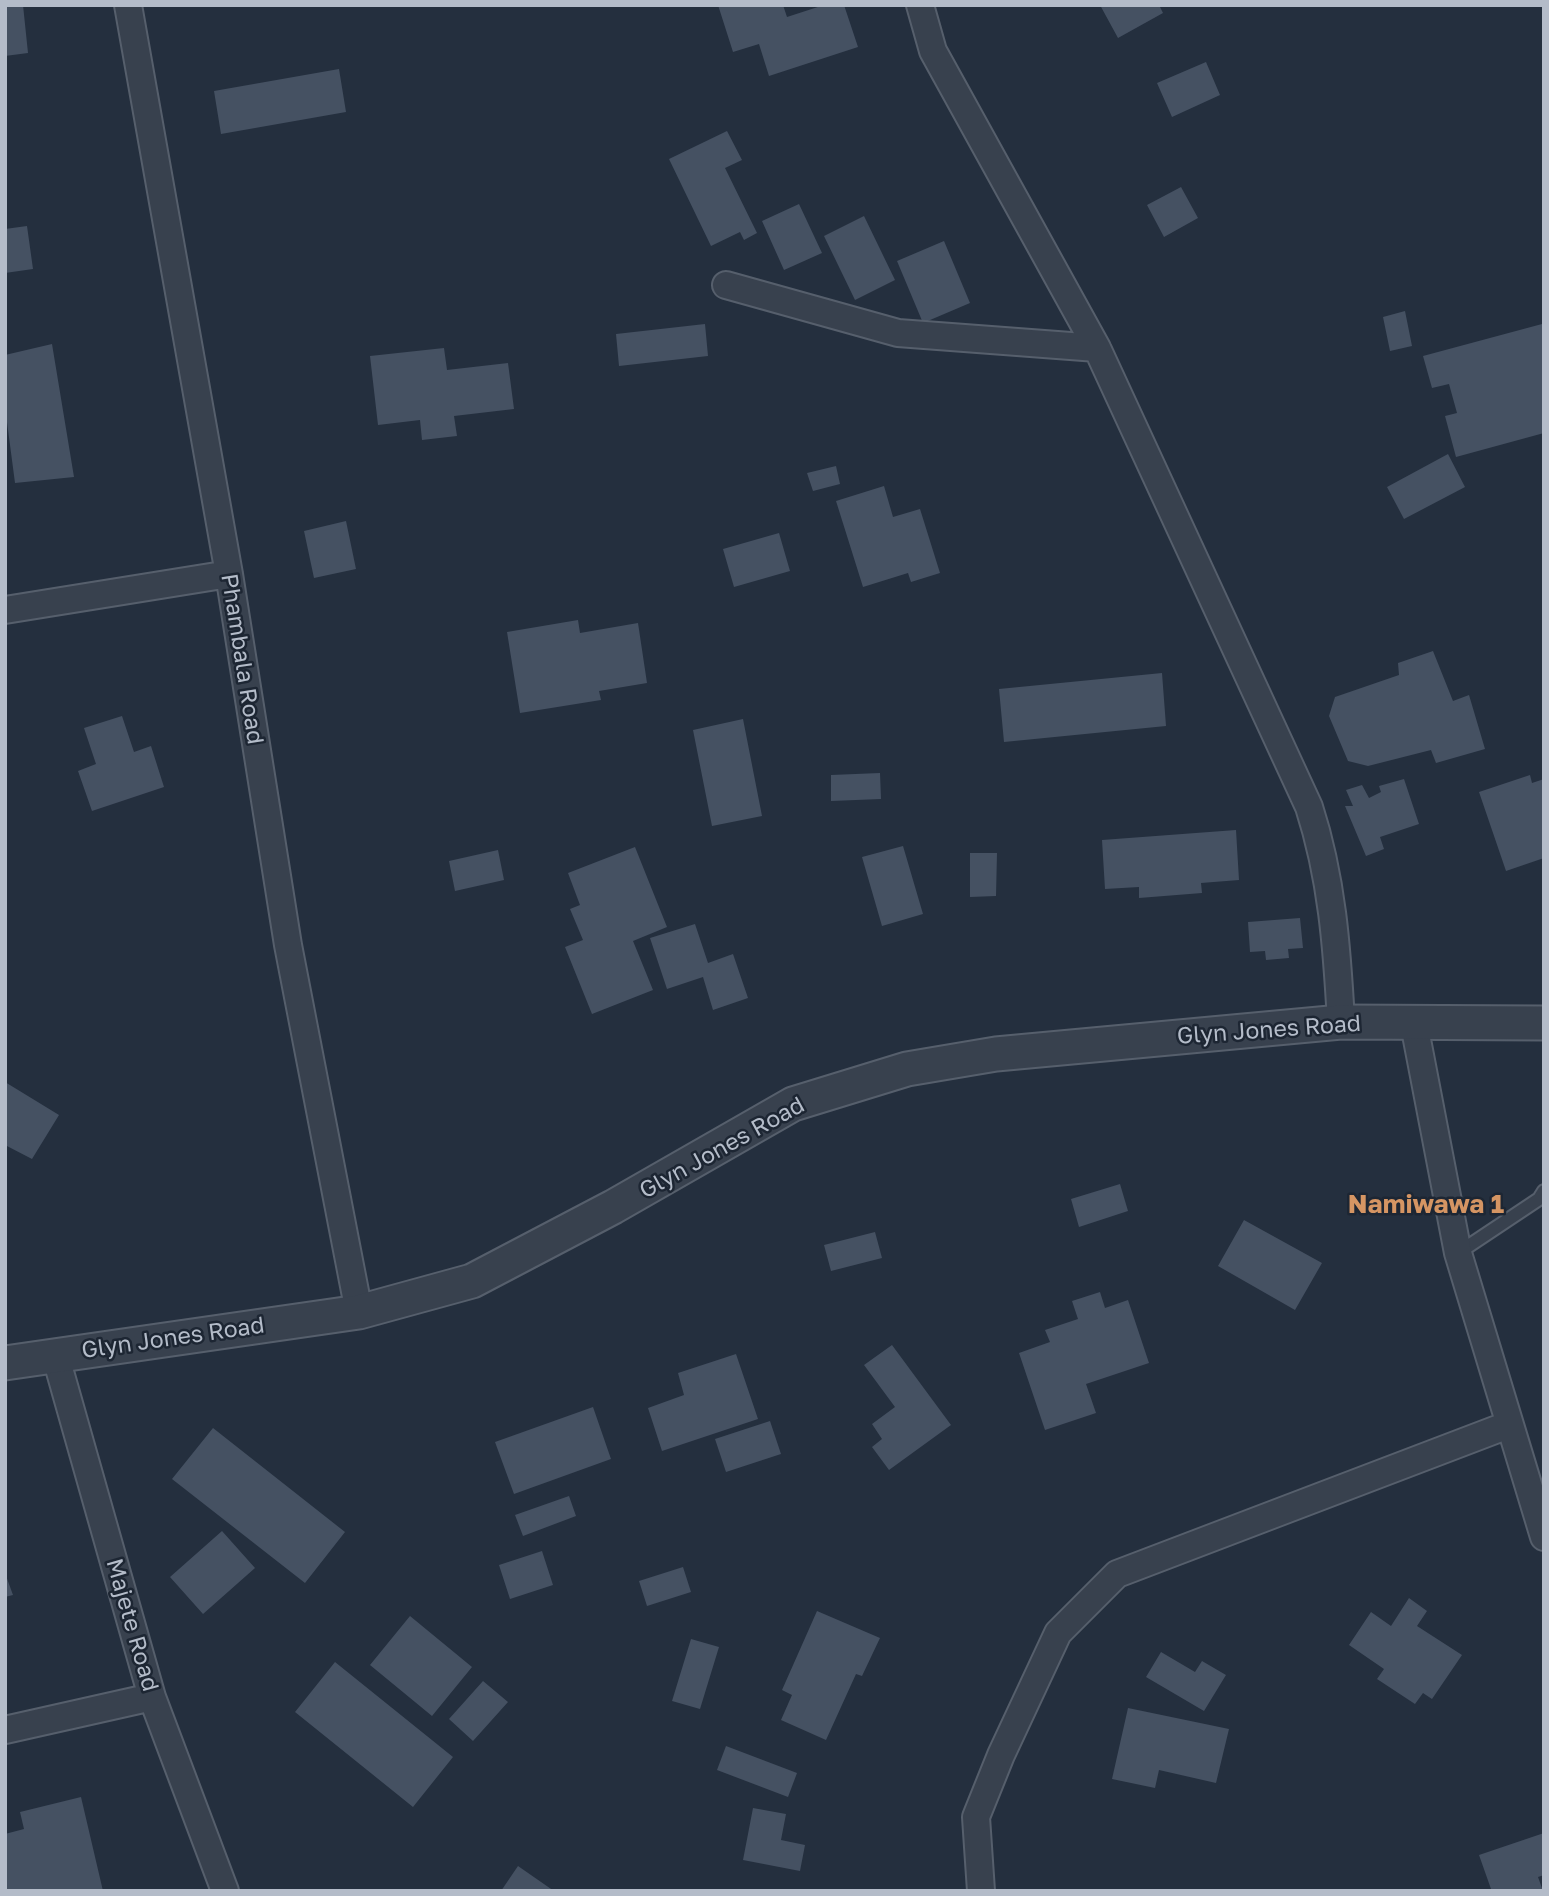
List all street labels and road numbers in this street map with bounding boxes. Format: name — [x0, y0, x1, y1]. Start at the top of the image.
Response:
street label: Phambala Road — [215, 572, 269, 746]
street label: Glyn Jones Road — [1176, 1010, 1362, 1050]
street label: Glyn Jones Road — [635, 1091, 809, 1205]
street label: Glyn Jones Road — [80, 1312, 266, 1364]
street label: Majete Road — [100, 1555, 164, 1695]

